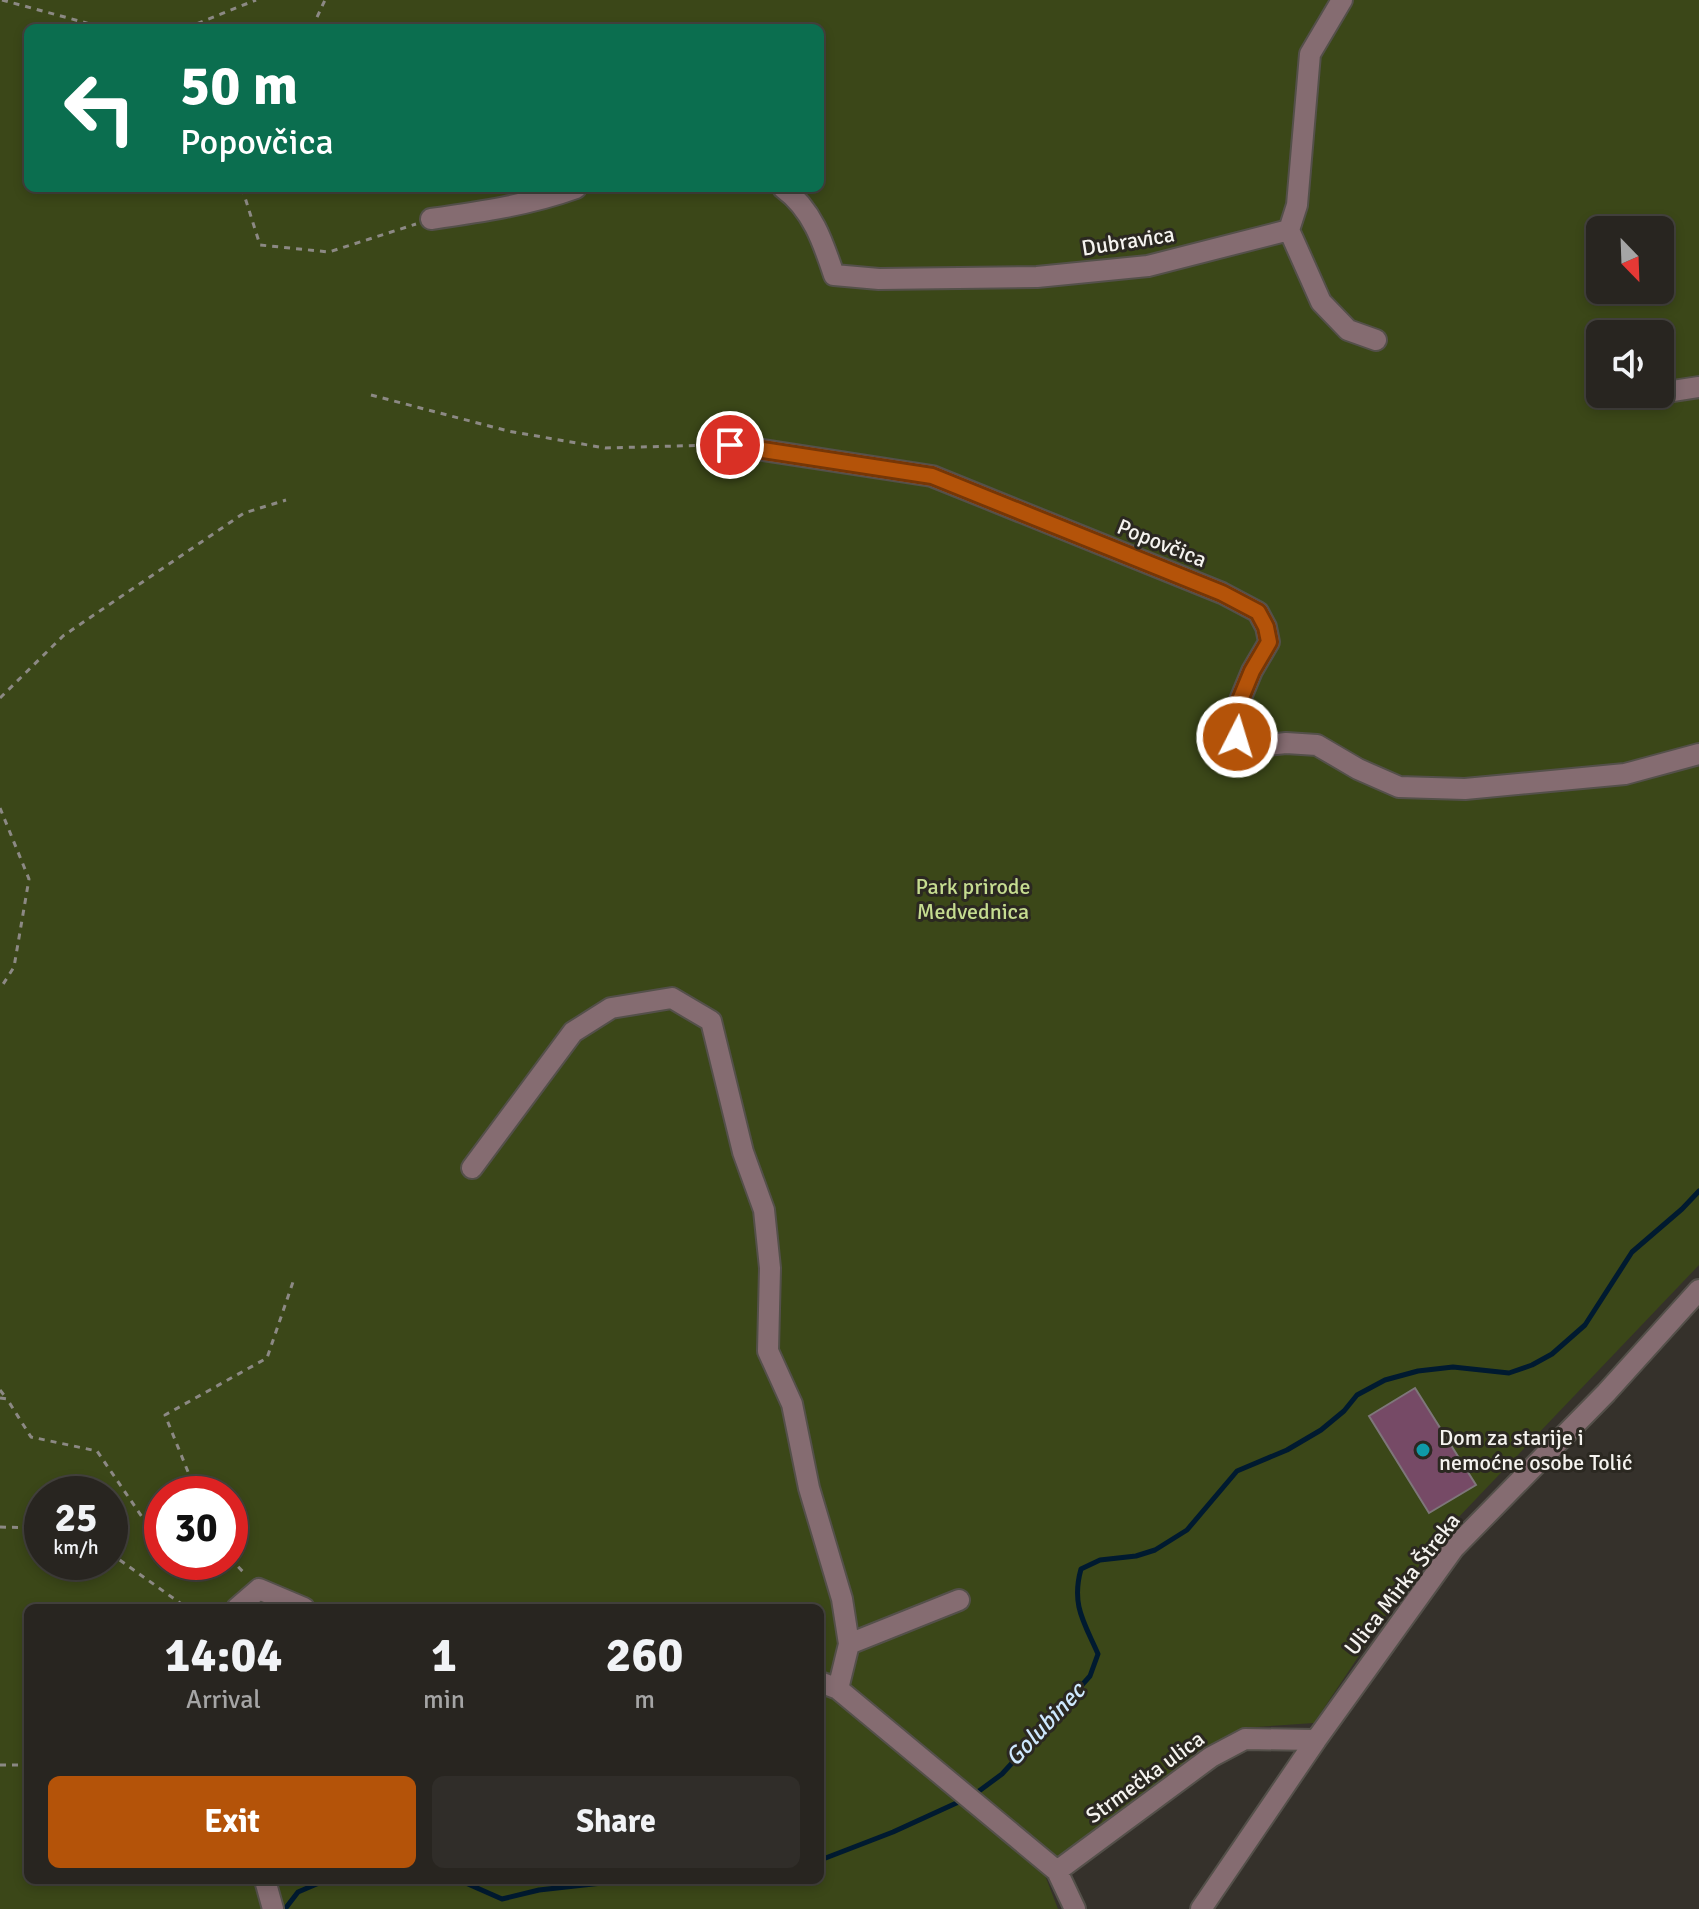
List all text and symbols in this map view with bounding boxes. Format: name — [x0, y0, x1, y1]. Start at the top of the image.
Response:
text: 50 m — [180, 51, 298, 120]
icon: left — [48, 56, 152, 160]
text: Popovčica — [180, 120, 334, 165]
north arrow — [1586, 216, 1674, 304]
map controls — [1586, 216, 1674, 408]
street label: Dubravica — [1080, 220, 1176, 262]
button: sound — [1586, 320, 1674, 408]
pin — [696, 411, 764, 479]
icon: arrive — [708, 423, 752, 467]
street label: Popovčica — [1113, 513, 1211, 573]
position arrow — [1195, 695, 1279, 779]
park label: Park prirode Medvednica — [915, 873, 1031, 925]
place label: Dom za starije i nemoćne osobe Tolić — [1439, 1424, 1632, 1476]
marker: Dom za starije i nemoćne osobe Tolić — [1414, 1441, 1432, 1459]
speed limit sign: 30 — [144, 1476, 248, 1580]
text: 25 — [54, 1493, 98, 1543]
street label: Ulica Mirka Štreka — [1338, 1508, 1466, 1660]
text: km/h — [53, 1535, 99, 1560]
text: 14:04 — [165, 1626, 282, 1685]
text: 1 — [431, 1626, 457, 1685]
text: 260 — [606, 1626, 683, 1685]
water label: Golubinec — [999, 1675, 1092, 1772]
text: Arrival — [186, 1684, 261, 1716]
text: min — [423, 1684, 465, 1716]
text: m — [634, 1684, 655, 1716]
street label: Strmečka ulica — [1080, 1725, 1210, 1829]
button: Exit — [48, 1776, 416, 1868]
button: Share — [432, 1776, 800, 1868]

